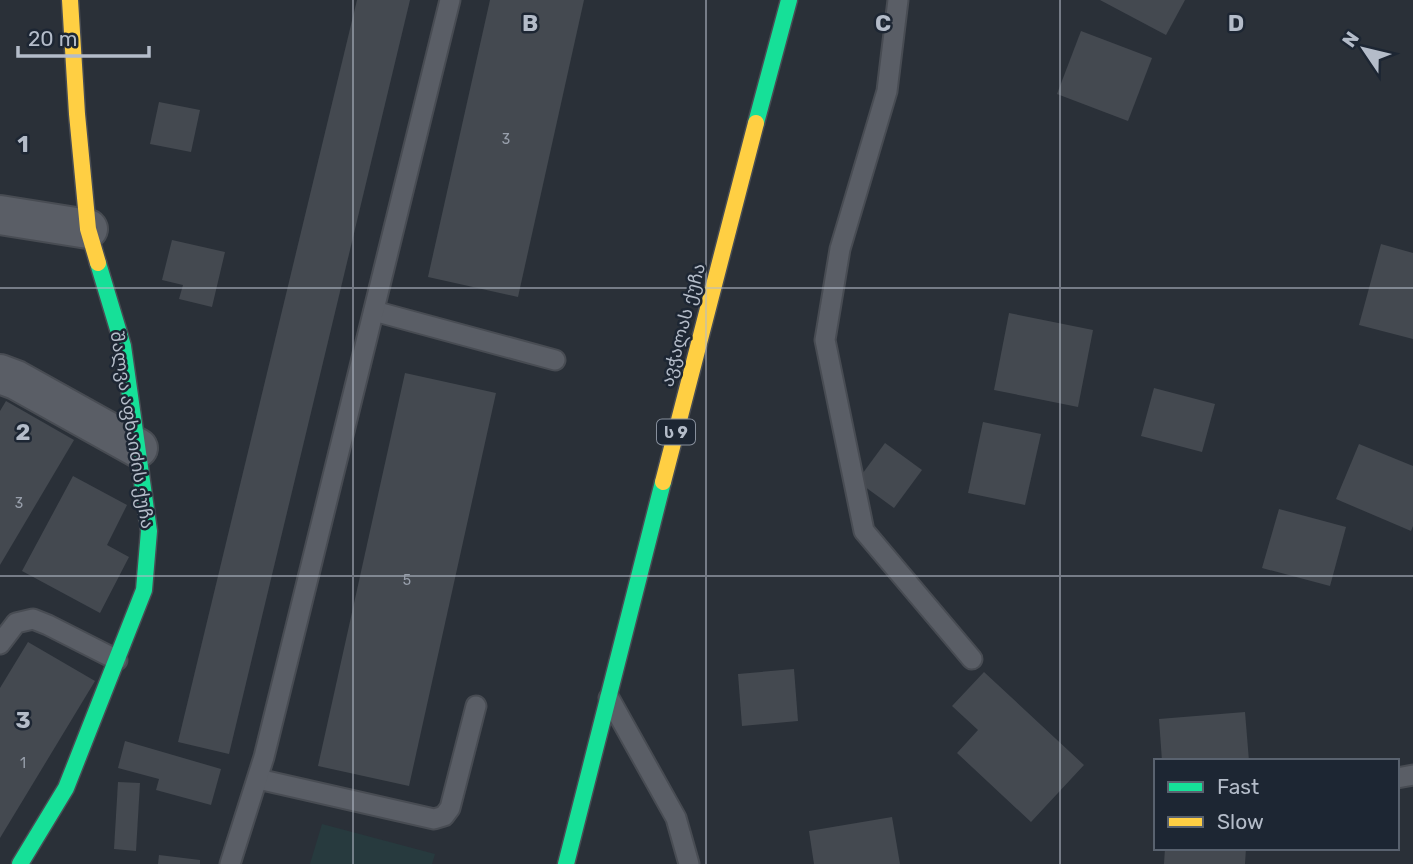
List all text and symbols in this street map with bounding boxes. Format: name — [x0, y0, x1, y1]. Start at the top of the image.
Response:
text: B — [522, 9, 538, 37]
text: C — [875, 9, 891, 37]
text: D — [1228, 9, 1244, 37]
scale bar — [18, 14, 149, 58]
north arrow — [1329, 14, 1399, 84]
text: 20 m — [28, 26, 77, 51]
text: N — [1337, 27, 1364, 52]
text: 1 — [17, 130, 29, 158]
house number: 3 — [502, 131, 510, 148]
street label: ავჭალას ქუჩა — [656, 261, 710, 389]
street label: შალვა აფხაიძის ქუჩა — [106, 330, 158, 530]
text: 2 — [16, 418, 30, 446]
road number: ს 9 — [657, 420, 695, 444]
house number: 3 — [15, 495, 23, 512]
house number: 5 — [403, 572, 411, 589]
text: 3 — [15, 706, 31, 734]
house number: 1 — [20, 755, 26, 772]
legend — [1154, 759, 1399, 850]
text: Fast — [1217, 774, 1259, 799]
text: Slow — [1217, 809, 1264, 834]

